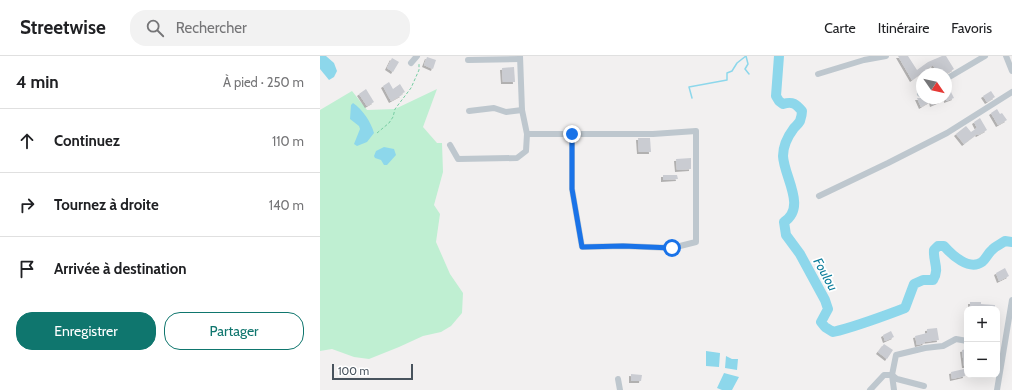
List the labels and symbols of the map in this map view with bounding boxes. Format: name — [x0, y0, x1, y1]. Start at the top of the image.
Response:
north arrow — [916, 68, 952, 104]
route end — [563, 125, 581, 143]
route start — [663, 239, 681, 257]
water label: Foulou — [810, 255, 842, 294]
scale bar — [332, 362, 413, 381]

